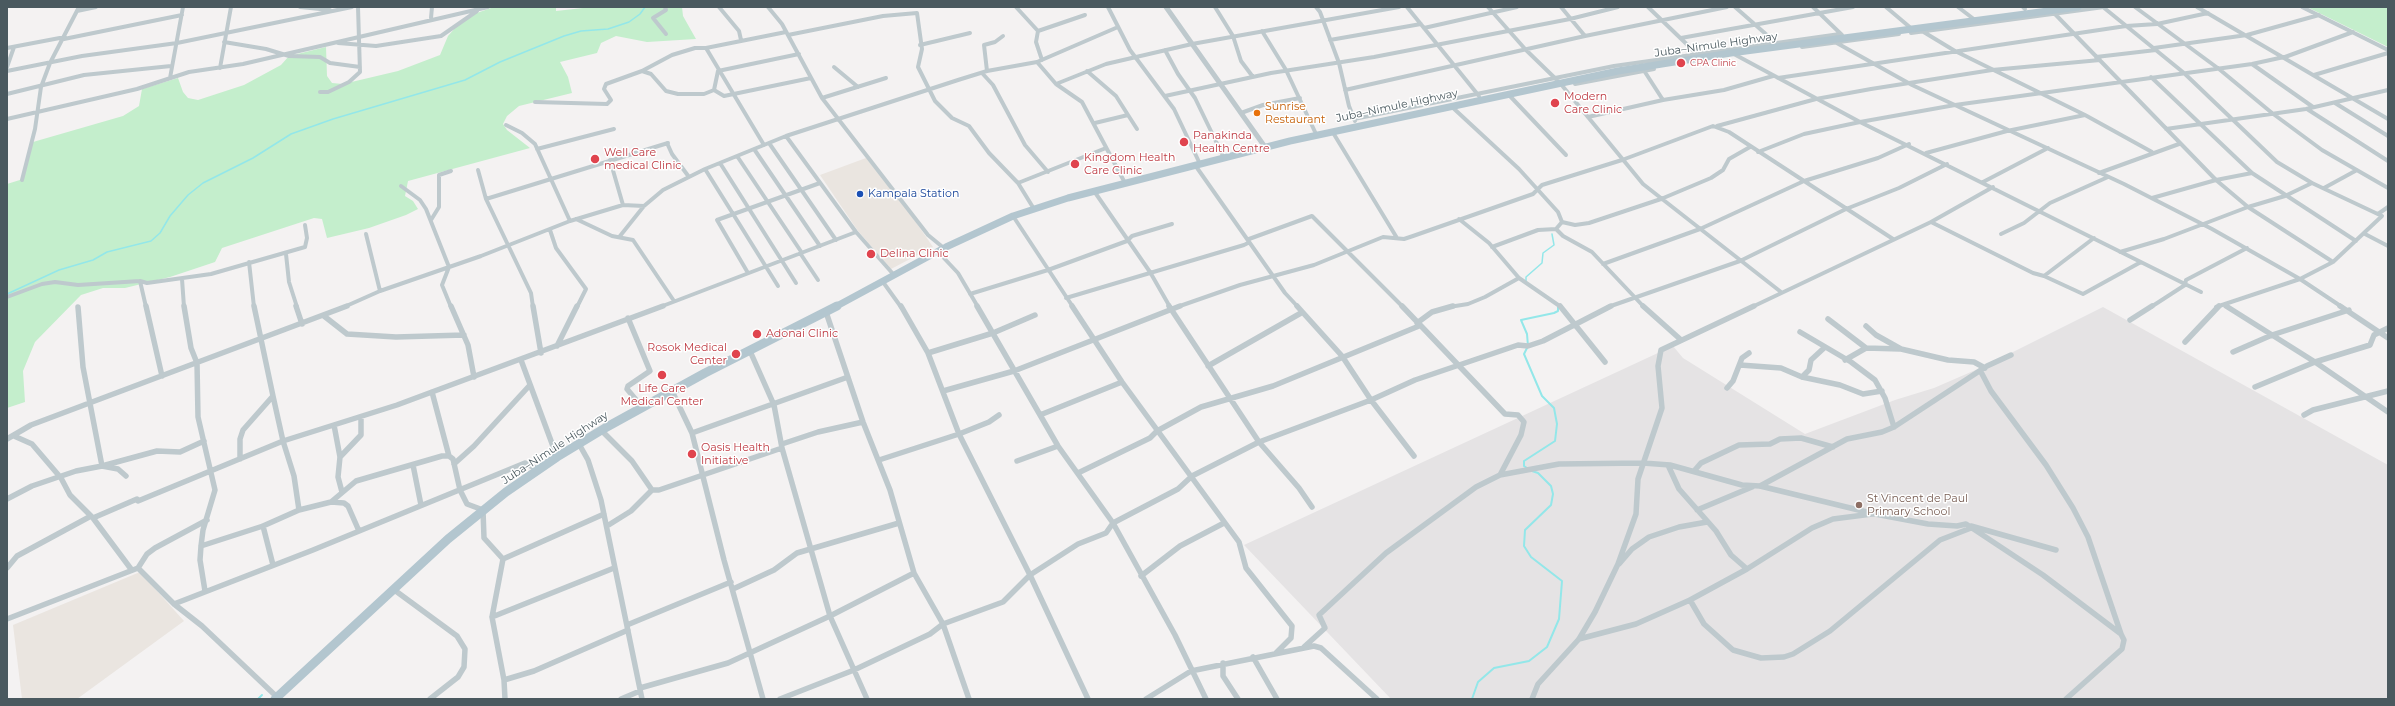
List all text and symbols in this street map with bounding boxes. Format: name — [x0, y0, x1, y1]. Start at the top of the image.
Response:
street label: Juba–Nimule Highway — [1654, 30, 1778, 60]
marker: CPA Clinic — [1675, 57, 1687, 69]
place label: CPA Clinic — [1690, 58, 1736, 68]
street label: Juba–Nimule Highway — [1335, 87, 1459, 125]
place label: Modern Care Clinic — [1564, 90, 1622, 116]
marker: Modern Care Clinic — [1549, 97, 1561, 109]
place label: Sunrise Restaurant — [1265, 100, 1325, 126]
marker: Sunrise Restaurant — [1252, 108, 1262, 118]
place label: Panakinda Health Centre — [1193, 129, 1270, 155]
marker: Panakinda Health Centre — [1178, 136, 1190, 148]
place label: Well Care medical Clinic — [604, 146, 682, 172]
place label: Kingdom Health Care Clinic — [1084, 151, 1175, 177]
marker: Well Care medical Clinic — [589, 153, 601, 165]
marker: Kingdom Health Care Clinic — [1069, 158, 1081, 170]
place label: Kampala Station — [868, 187, 959, 201]
marker: Kampala Station — [855, 189, 865, 199]
place label: Delina Clinic — [880, 247, 949, 261]
marker: Delina Clinic — [865, 248, 877, 260]
place label: Adonai Clinic — [766, 327, 838, 341]
marker: Adonai Clinic — [751, 328, 763, 340]
place label: Rosok Medical Center — [647, 341, 727, 367]
marker: Rosok Medical Center — [730, 348, 742, 360]
marker: Life Care Medical Center — [656, 369, 668, 381]
place label: Life Care Medical Center — [620, 382, 704, 408]
street label: Juba–Nimule Highway — [499, 409, 611, 487]
place label: Oasis Health Initiative — [701, 441, 770, 467]
marker: Oasis Health Initiative — [686, 448, 698, 460]
place label: St Vincent de Paul Primary School — [1867, 492, 1968, 518]
marker: St Vincent de Paul Primary School — [1854, 500, 1864, 510]

